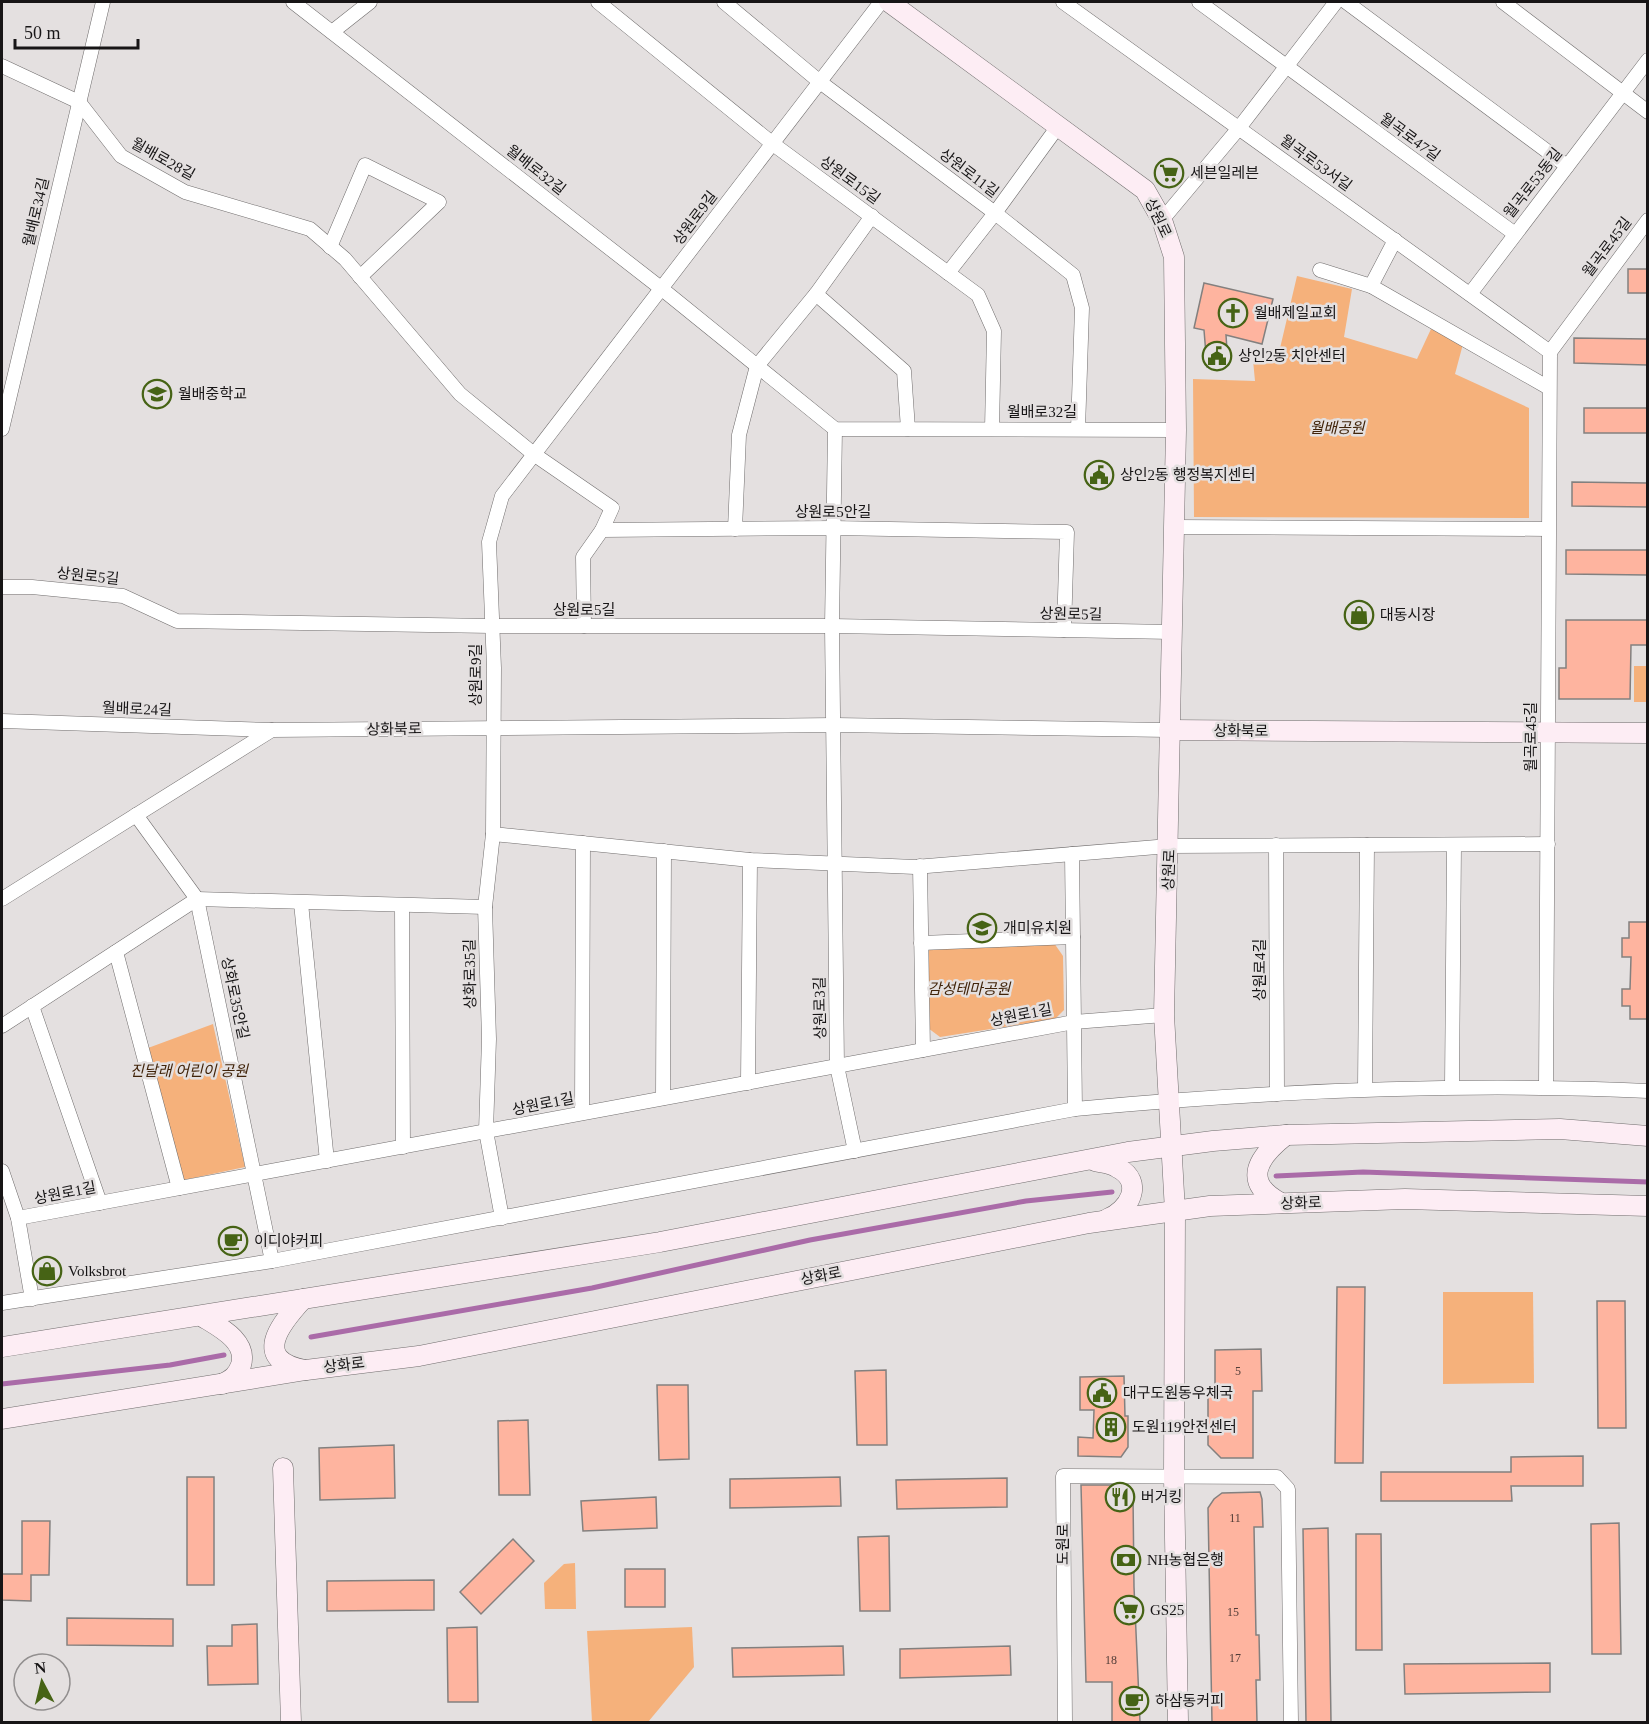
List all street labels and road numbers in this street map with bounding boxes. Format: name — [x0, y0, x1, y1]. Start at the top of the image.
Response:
street label: 월곡로47길 — [1377, 110, 1443, 164]
street label: 월곡로53서길 — [1277, 132, 1355, 194]
street label: 월배로28길 — [128, 135, 198, 183]
street label: 월배로32길 — [503, 142, 569, 198]
street label: 월곡로53동길 — [1501, 145, 1565, 221]
street label: 상원로11길 — [936, 146, 1002, 200]
street label: 상원로15길 — [817, 153, 883, 207]
street label: 월배로34길 — [20, 176, 52, 248]
street label: 상원로9길 — [670, 188, 720, 248]
street label: 상원로 — [1142, 196, 1174, 240]
street label: 월곡로45길 — [1579, 214, 1635, 280]
street label: 월배로32길 — [1007, 404, 1077, 420]
street label: 상원로5안길 — [795, 504, 871, 520]
street label: 상원로5길 — [56, 565, 120, 587]
street label: 상원로5길 — [553, 602, 615, 618]
street label: 상원로5길 — [1040, 605, 1102, 623]
street label: 상원로9길 — [468, 644, 484, 706]
street label: 월배로24길 — [102, 700, 172, 718]
street label: 월곡로45길 — [1523, 702, 1539, 772]
street label: 상화북로 — [366, 721, 422, 737]
street label: 상화북로 — [1213, 723, 1269, 739]
street label: 상원로 — [1160, 849, 1178, 891]
street label: 상화로35길 — [461, 939, 479, 1009]
street label: 상원로4길 — [1252, 939, 1268, 1001]
street label: 상화로35안길 — [218, 955, 252, 1041]
street label: 상원로3길 — [811, 977, 829, 1039]
street label: 상원로1길 — [989, 1001, 1053, 1029]
street label: 상원로1길 — [511, 1090, 575, 1118]
street label: 상원로1길 — [33, 1179, 97, 1207]
street label: 상화로 — [1280, 1194, 1322, 1212]
street label: 상화로 — [799, 1264, 843, 1288]
street label: 상화로 — [322, 1355, 366, 1375]
street label: 도원로 — [1055, 1523, 1071, 1565]

